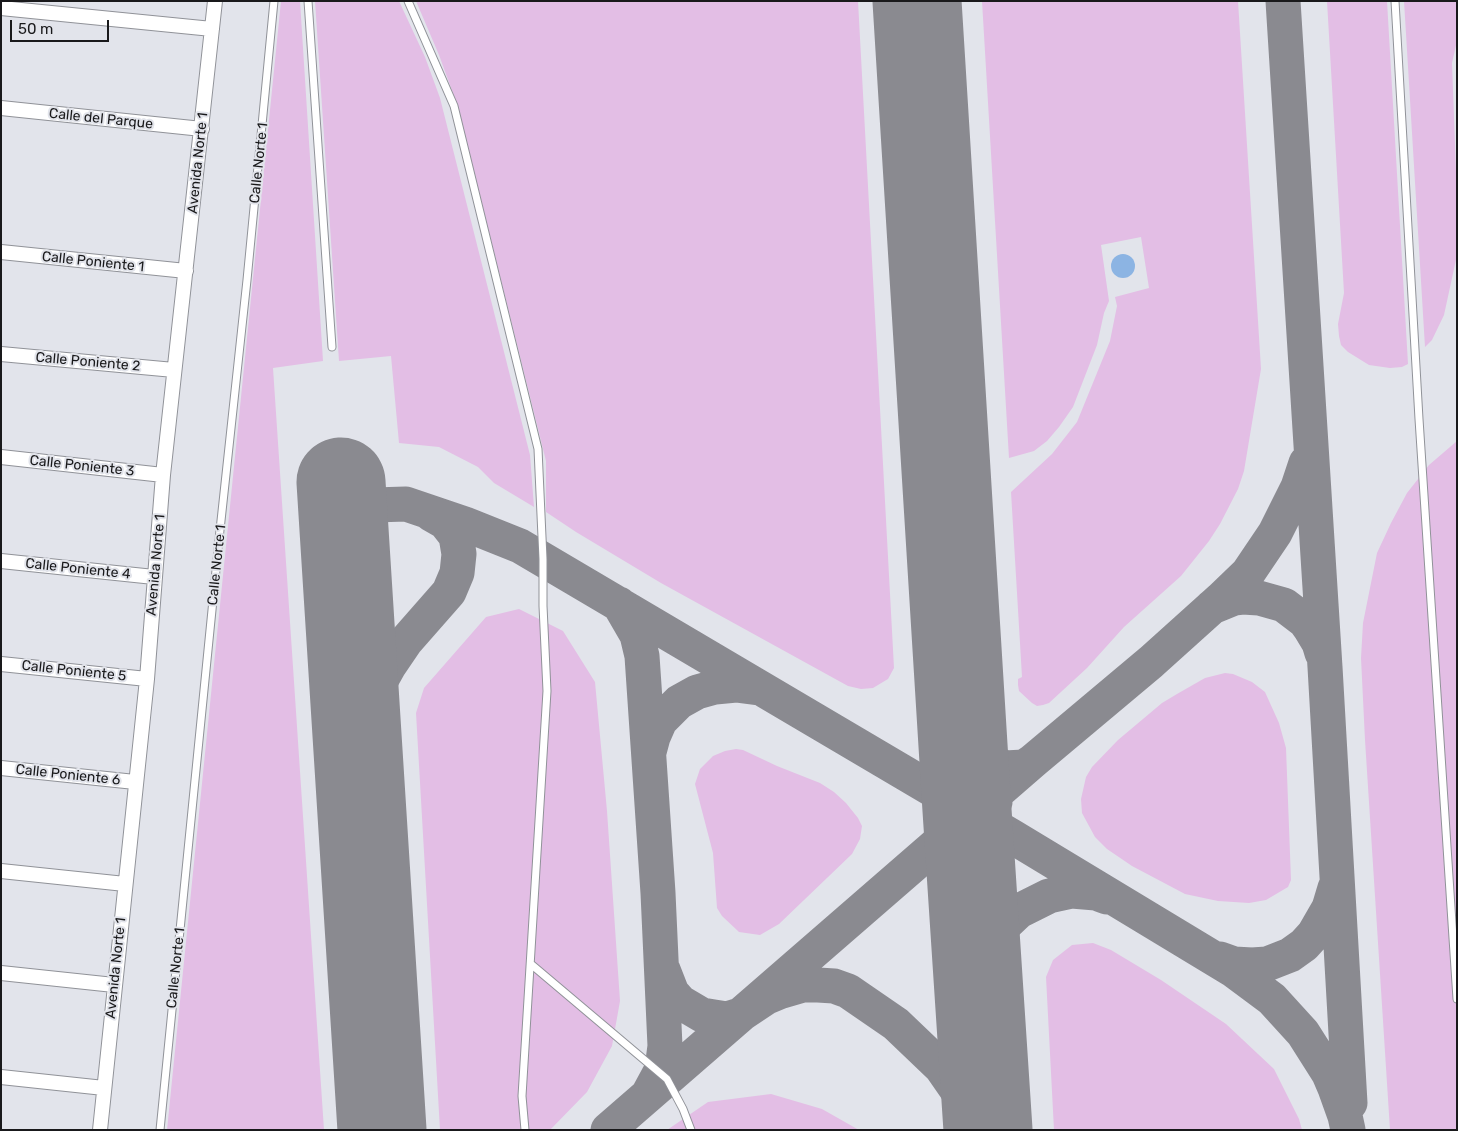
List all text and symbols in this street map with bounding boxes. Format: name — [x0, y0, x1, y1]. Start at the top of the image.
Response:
scale bar — [12, 10, 111, 42]
text: 50 m — [18, 20, 53, 38]
street label: Calle del Parque — [48, 105, 154, 133]
street label: Avenida Norte 1 — [184, 112, 212, 214]
street label: Calle Norte 1 — [246, 122, 272, 204]
street label: Calle Poniente 1 — [41, 248, 145, 276]
street label: Calle Poniente 2 — [35, 349, 141, 375]
street label: Calle Poniente 3 — [29, 452, 135, 480]
street label: Avenida Norte 1 — [143, 514, 169, 616]
street label: Calle Norte 1 — [204, 524, 230, 606]
street label: Calle Poniente 4 — [25, 555, 131, 583]
street label: Calle Poniente 5 — [21, 657, 127, 685]
street label: Calle Poniente 6 — [15, 761, 121, 789]
street label: Avenida Norte 1 — [102, 917, 130, 1019]
street label: Calle Norte 1 — [163, 927, 189, 1009]

